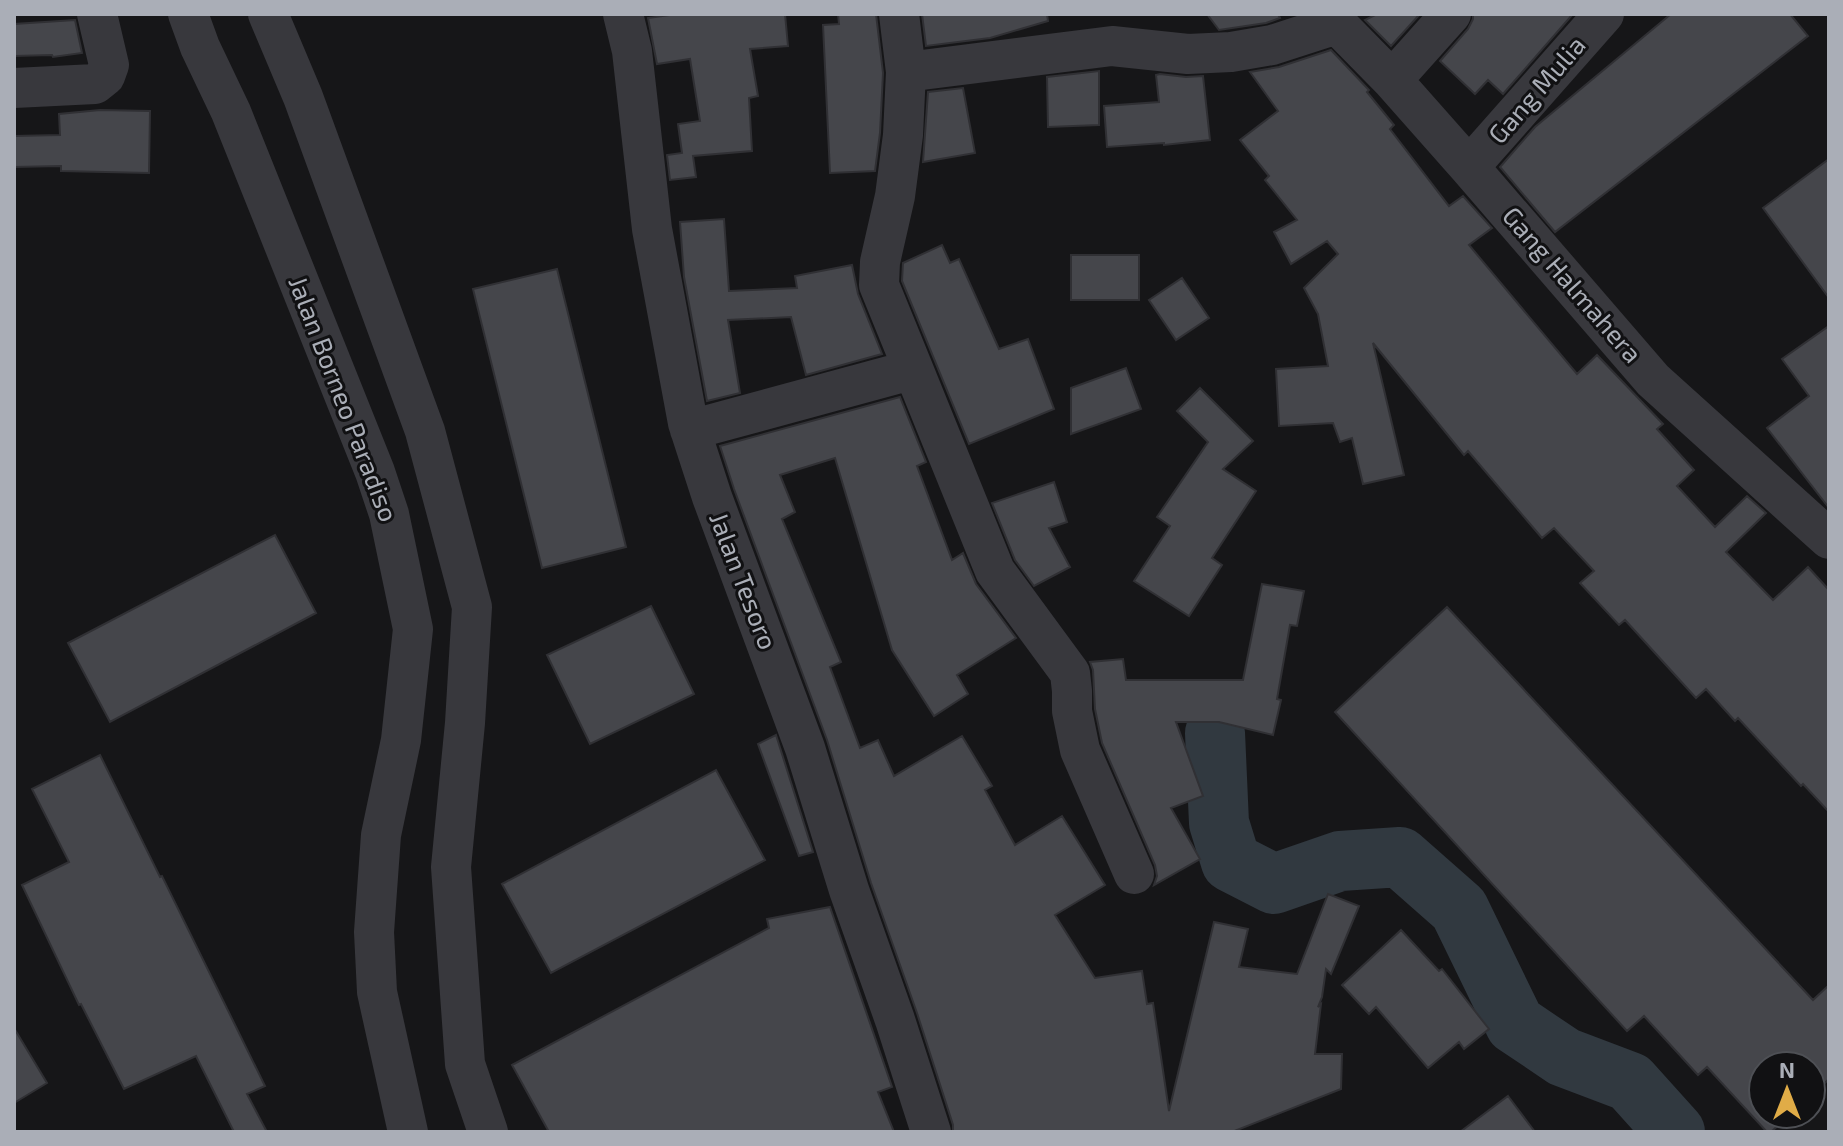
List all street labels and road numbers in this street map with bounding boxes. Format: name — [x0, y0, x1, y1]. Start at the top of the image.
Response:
street label: Gang Mulia — [1481, 29, 1591, 149]
street label: Gang Halmahera — [1497, 200, 1649, 368]
street label: Jalan Borneo Paradiso — [283, 271, 406, 526]
street label: Jalan Tesoro — [704, 508, 785, 653]

